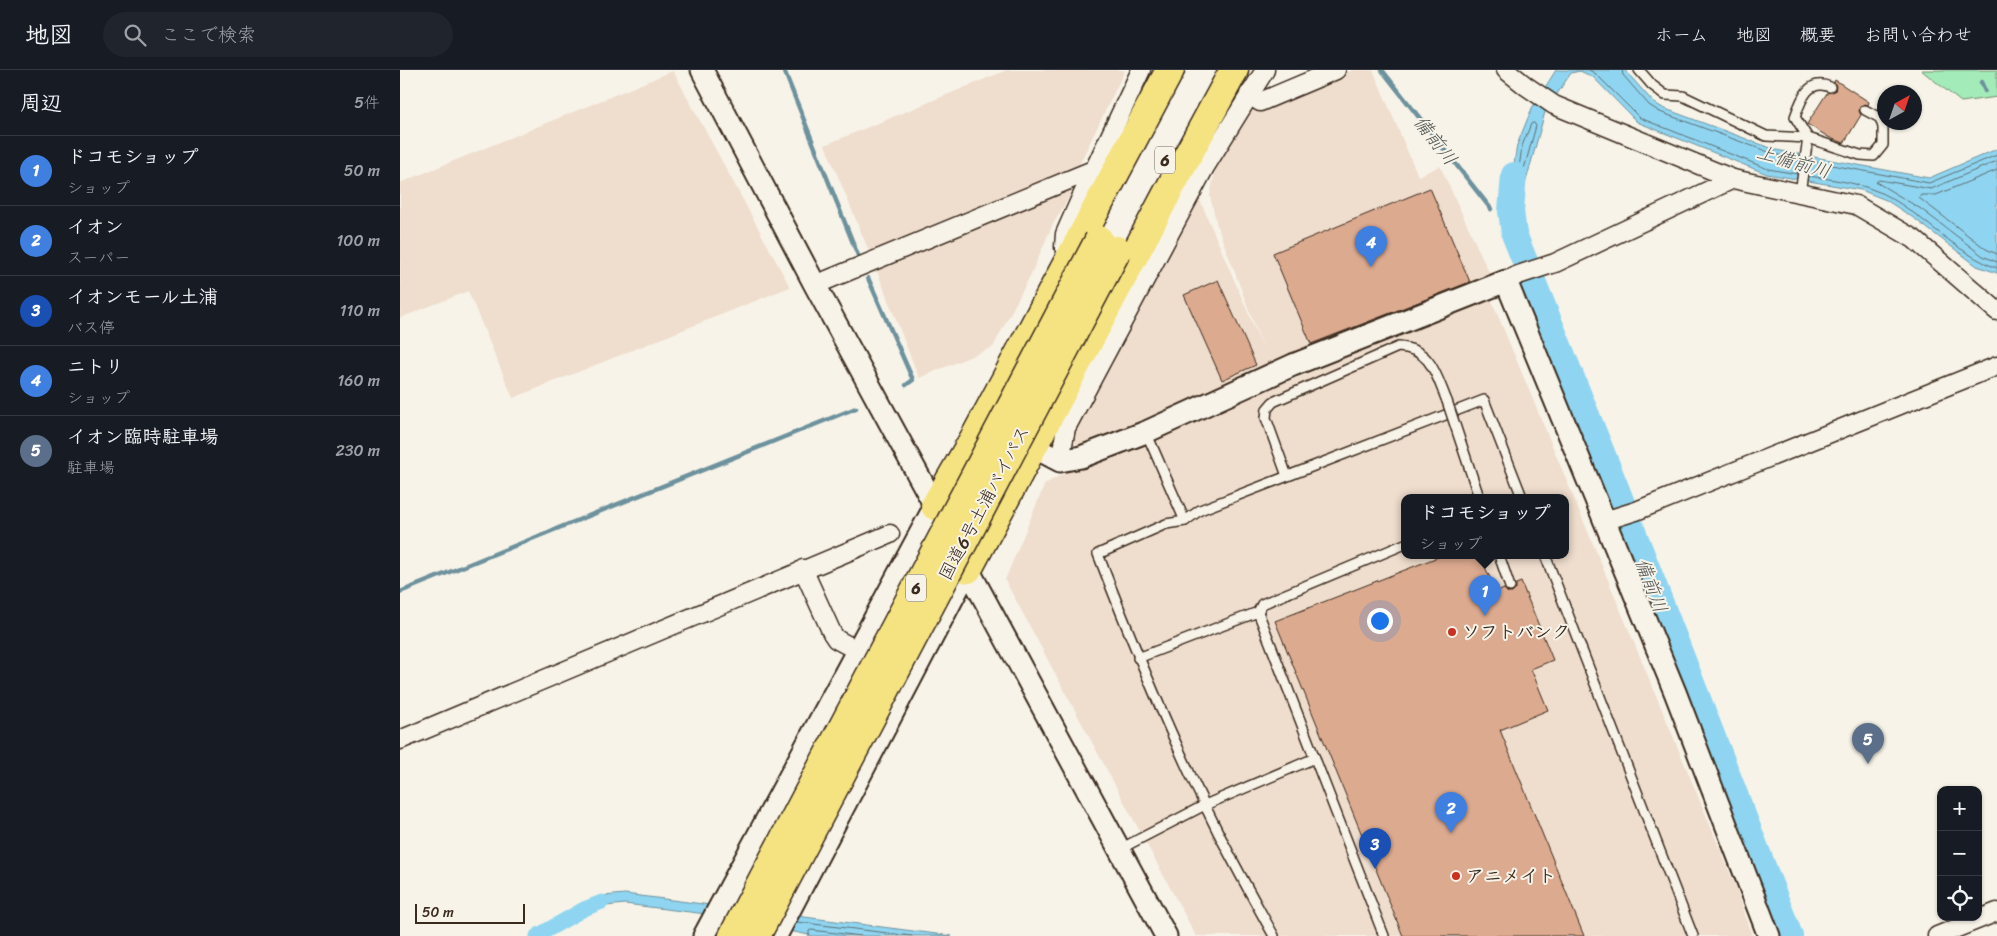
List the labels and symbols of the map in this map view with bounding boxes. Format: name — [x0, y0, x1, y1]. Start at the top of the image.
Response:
north arrow — [1877, 85, 1922, 130]
water label: 備前川 — [1405, 108, 1466, 173]
water label: 上備前川 — [1753, 135, 1835, 188]
road number: 6 — [1155, 146, 1175, 174]
pin: 4 — [1355, 226, 1387, 267]
street label: 国道6号土浦バイパス — [930, 420, 1038, 586]
water label: 備前川 — [1626, 553, 1677, 618]
road number: 6 — [906, 574, 926, 602]
pin: 1 — [1469, 575, 1501, 616]
your location — [1367, 608, 1393, 634]
place label: ソフトバンク — [1462, 616, 1570, 648]
marker: ソフトバンク — [1446, 626, 1458, 638]
pin: 5 — [1852, 723, 1884, 764]
pin: 2 — [1435, 792, 1467, 833]
pin: 3 — [1359, 828, 1391, 869]
place label: アニメイト — [1466, 860, 1556, 892]
marker: アニメイト — [1450, 870, 1462, 882]
scale bar — [415, 901, 525, 924]

